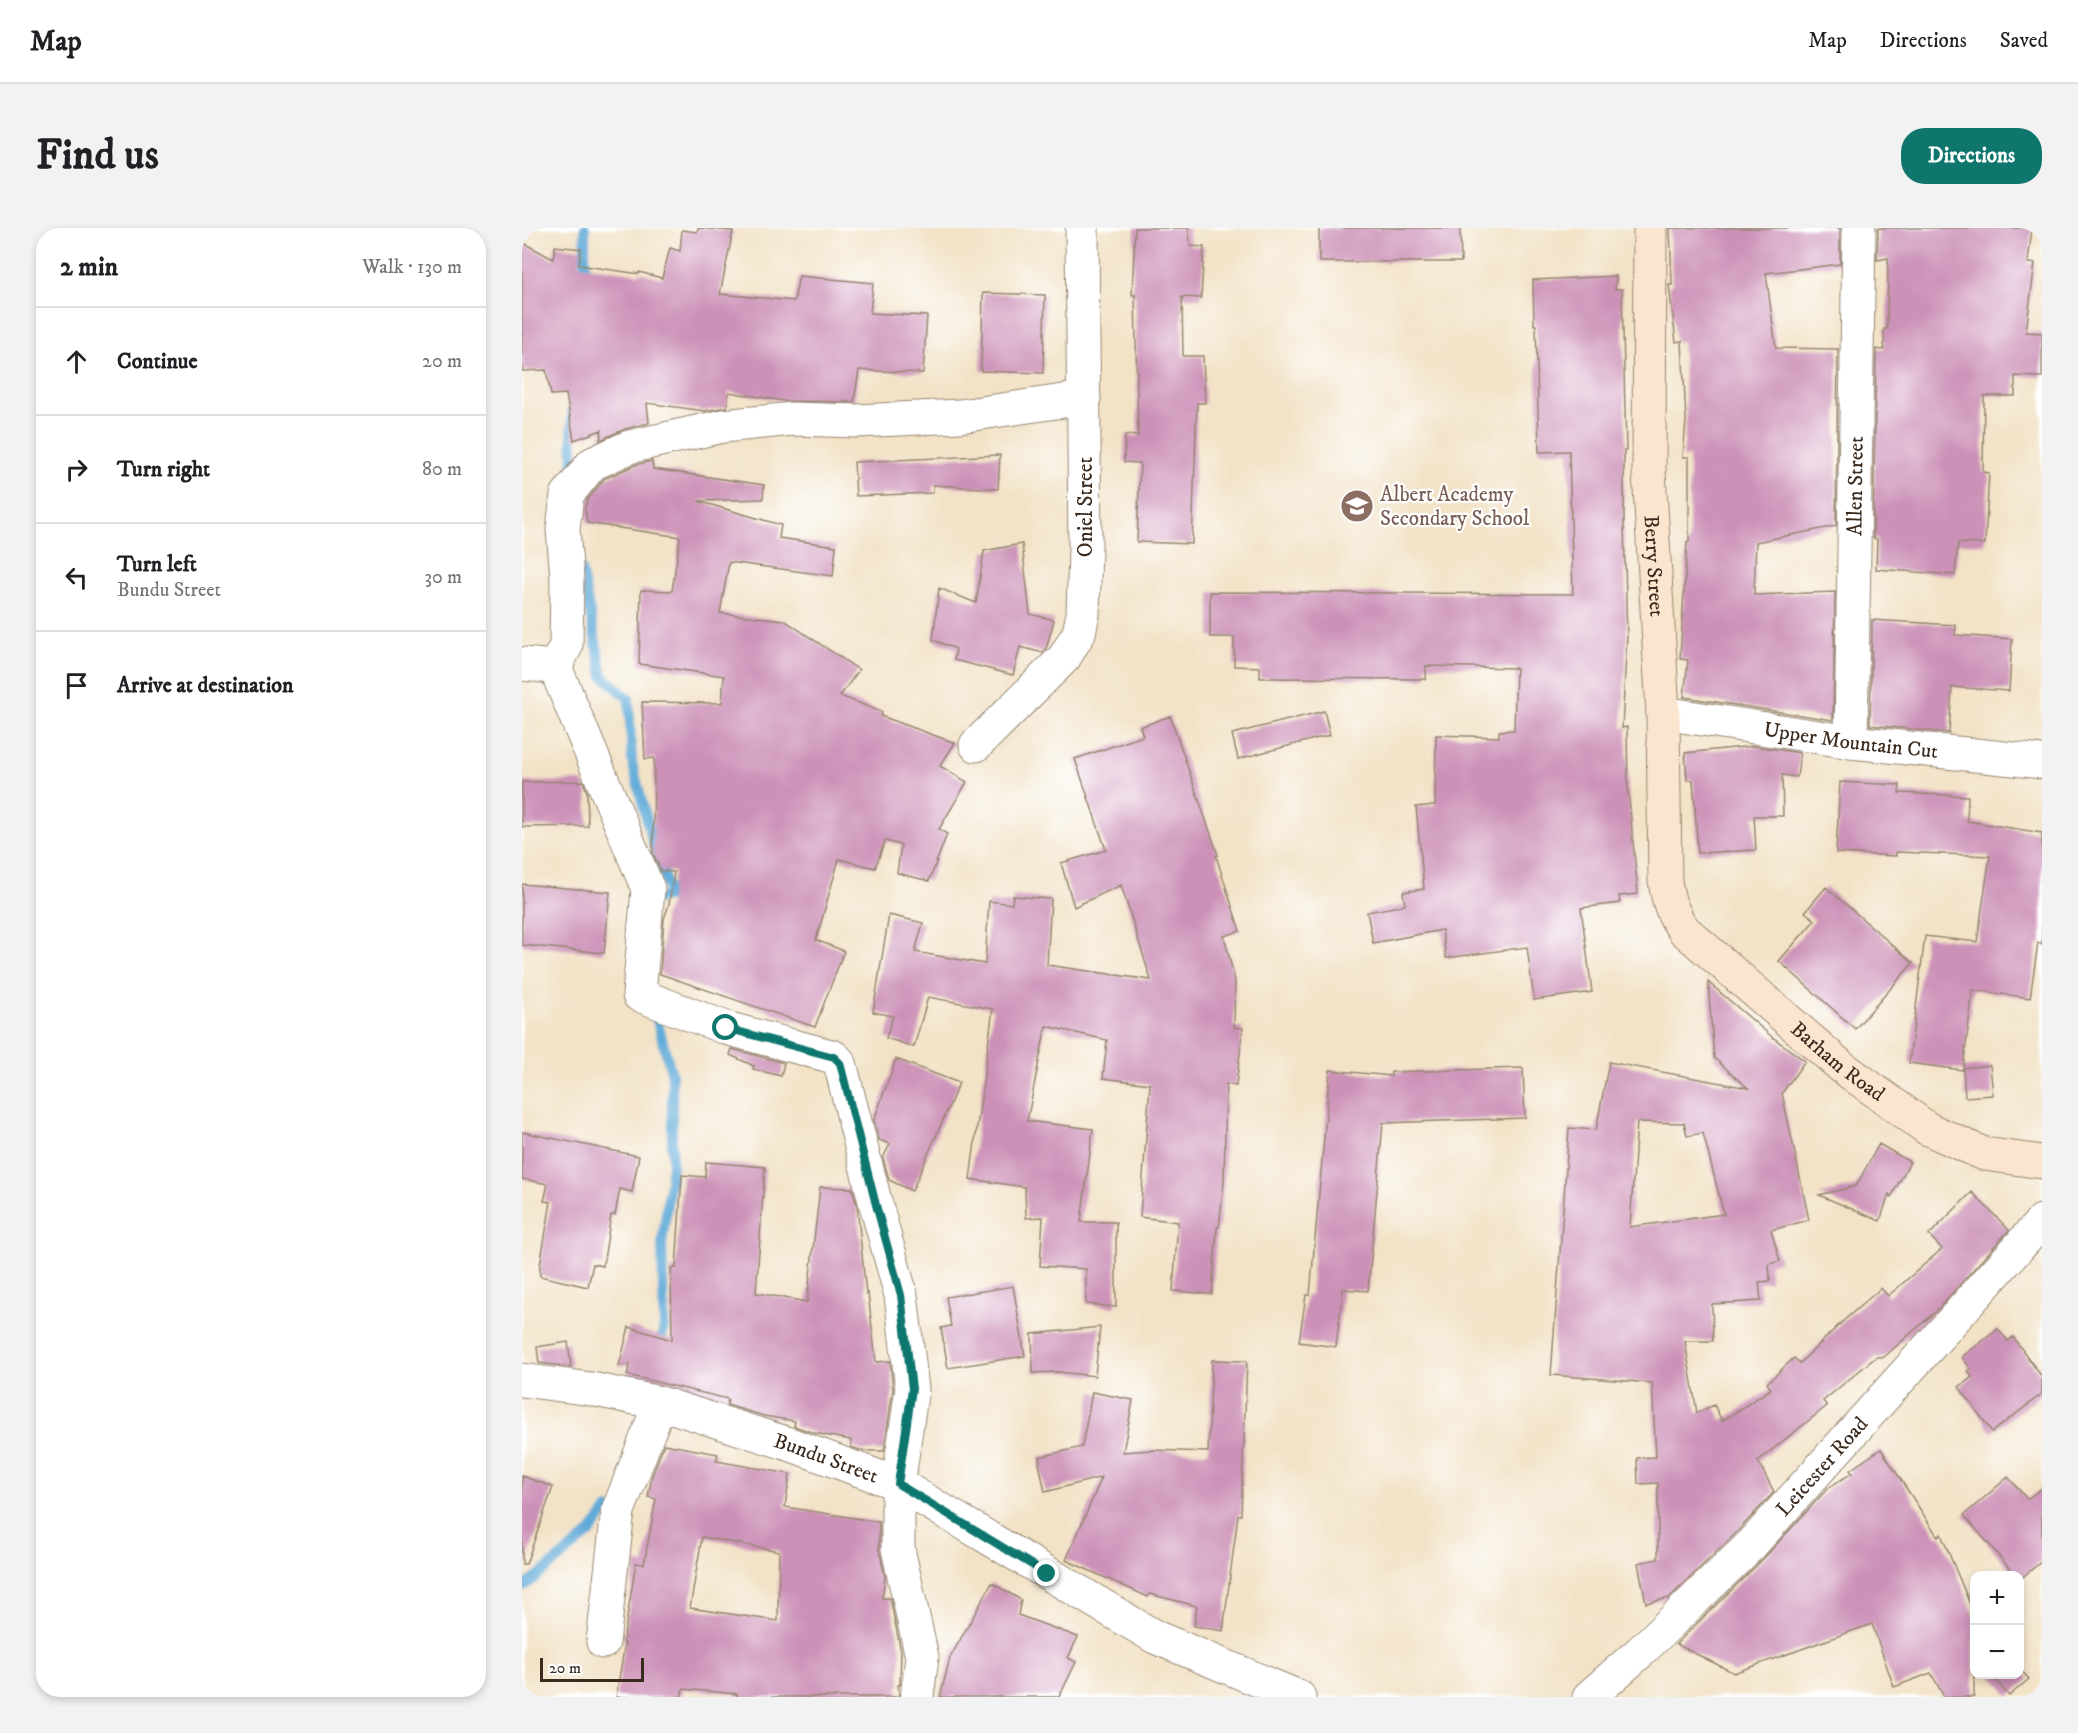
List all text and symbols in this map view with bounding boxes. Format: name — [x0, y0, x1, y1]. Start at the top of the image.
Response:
text: Map — [30, 24, 82, 59]
text: Map — [1808, 28, 1847, 54]
text: Directions — [1880, 28, 1967, 54]
text: Saved — [2000, 28, 2048, 54]
button: Directions — [1901, 128, 2042, 184]
text: Find us — [36, 130, 159, 182]
text: 2 min — [60, 251, 118, 284]
text: Walk · 130 m — [362, 255, 462, 280]
icon: ahead — [60, 345, 93, 378]
text: Continue — [117, 348, 198, 375]
text: 20 m — [422, 349, 462, 374]
street label: Allen Street — [1842, 436, 1870, 536]
icon: right — [60, 453, 93, 486]
text: Turn right — [117, 456, 210, 483]
text: 80 m — [422, 457, 462, 482]
street label: Oniel Street — [1073, 457, 1099, 557]
place label: Albert Academy Secondary School — [1380, 482, 1530, 532]
school or university icon: Albert Academy Secondary School — [1339, 488, 1375, 524]
street label: Berry Street — [1638, 514, 1669, 618]
text: Turn left — [117, 551, 197, 578]
icon: left — [60, 561, 93, 594]
text: 30 m — [424, 565, 462, 590]
text: Bundu Street — [117, 578, 221, 603]
icon: arrive — [60, 669, 93, 702]
text: Arrive at destination — [117, 672, 294, 699]
street label: Upper Mountain Cut — [1762, 717, 1940, 765]
route start — [712, 1014, 738, 1040]
street label: Barham Road — [1785, 1016, 1890, 1108]
street label: Leicester Road — [1771, 1411, 1874, 1522]
street label: Bundu Street — [770, 1428, 882, 1490]
route end — [1033, 1560, 1059, 1586]
map controls — [1970, 1571, 2024, 1679]
button: + — [1970, 1571, 2024, 1625]
button: − — [1970, 1625, 2024, 1679]
scale bar — [540, 1655, 644, 1682]
text: 20 m — [549, 1658, 581, 1678]

